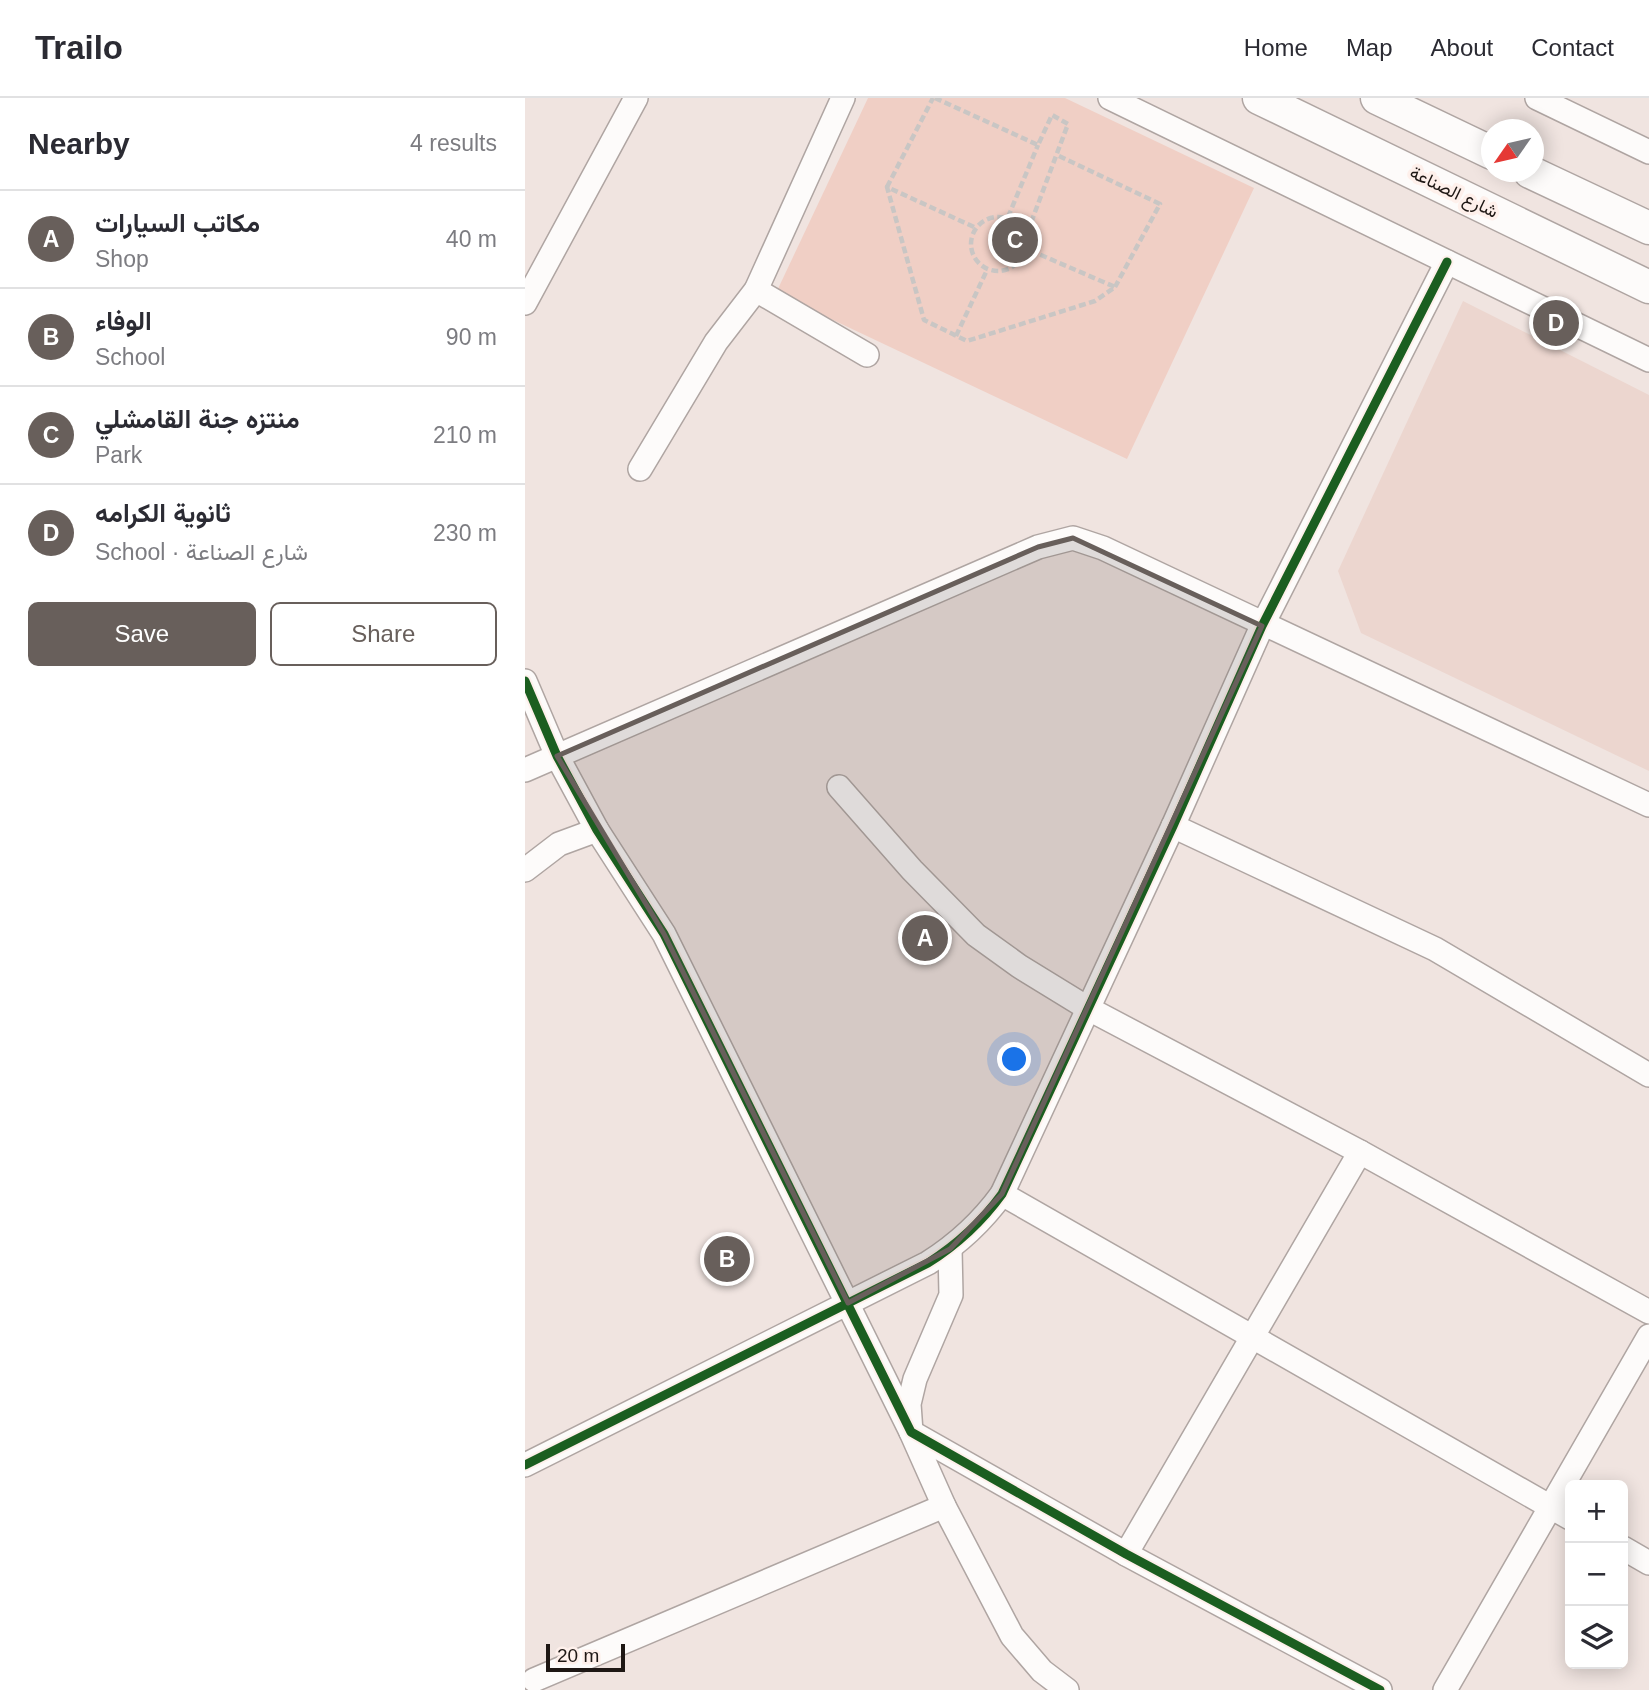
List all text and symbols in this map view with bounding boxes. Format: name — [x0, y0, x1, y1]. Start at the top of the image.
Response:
text: Trailo — [35, 29, 123, 66]
text: Home — [1244, 34, 1308, 61]
text: Map — [1346, 34, 1393, 61]
text: About — [1431, 34, 1493, 61]
text: Contact — [1531, 34, 1614, 61]
north arrow — [1481, 119, 1544, 182]
text: Nearby — [28, 127, 130, 160]
text: 4 results — [410, 130, 497, 156]
street label: شارع الصناعة — [1406, 162, 1501, 224]
text: مكاتب السيارات — [95, 208, 260, 238]
pin: C — [992, 214, 1038, 266]
text: A — [43, 226, 59, 252]
text: 40 m — [446, 226, 497, 252]
text: Shop — [95, 246, 149, 272]
pin: D — [1533, 297, 1579, 349]
text: الوفاء — [95, 306, 152, 336]
text: B — [43, 324, 59, 350]
text: 90 m — [446, 324, 497, 350]
text: School — [95, 344, 165, 370]
text: منتزه جنة القامشلي — [95, 404, 300, 434]
text: C — [43, 422, 59, 448]
text: 210 m — [433, 422, 497, 448]
text: Park — [95, 442, 142, 468]
text: ثانوية الكرامه — [95, 498, 231, 528]
text: D — [43, 520, 59, 546]
text: 230 m — [433, 520, 497, 546]
text: School · شارع الصناعة — [95, 539, 308, 565]
button: Save — [28, 602, 256, 666]
button: Share — [270, 602, 497, 666]
pin: A — [902, 912, 948, 964]
your location — [997, 1042, 1031, 1076]
pin: B — [704, 1233, 750, 1285]
map controls — [1565, 1480, 1628, 1669]
button: + — [1565, 1480, 1628, 1543]
button: − — [1565, 1543, 1628, 1606]
button: layers — [1565, 1606, 1628, 1669]
scale bar — [546, 1641, 625, 1673]
text: 20 m — [557, 1645, 599, 1666]

